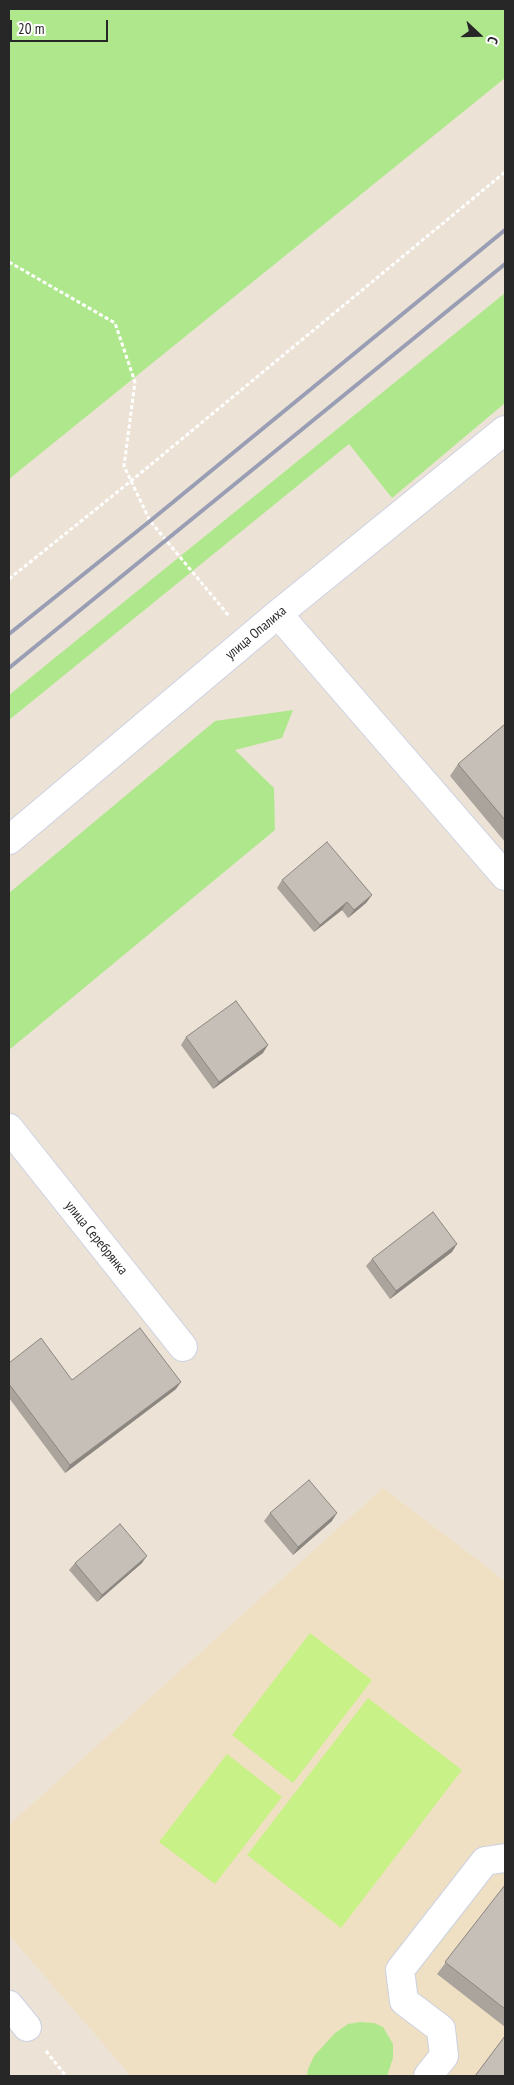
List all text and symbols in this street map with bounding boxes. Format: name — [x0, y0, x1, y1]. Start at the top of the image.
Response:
scale bar — [12, 10, 110, 42]
north arrow — [454, 10, 504, 60]
text: 20 m — [18, 19, 44, 38]
text: С — [483, 34, 503, 47]
street label: улица Опалиха — [222, 603, 290, 663]
street label: улица Серебрянка — [61, 1198, 131, 1278]

